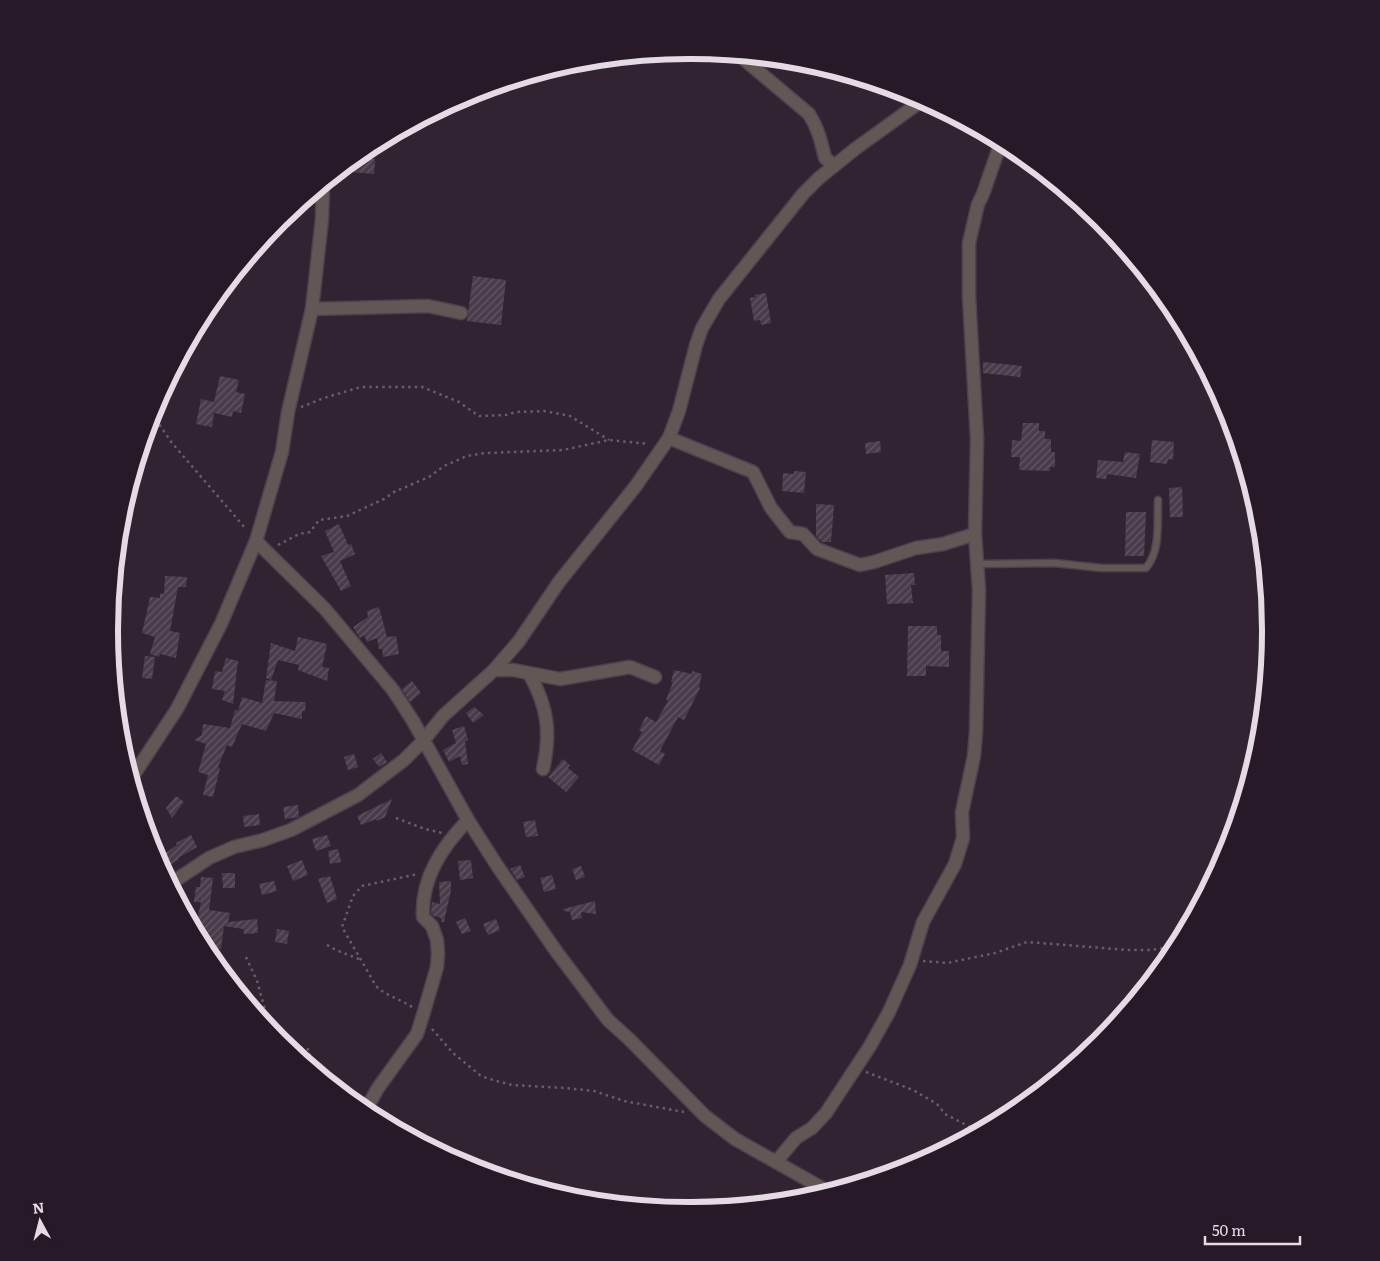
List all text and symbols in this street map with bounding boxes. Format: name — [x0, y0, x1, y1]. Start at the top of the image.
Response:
north arrow — [15, 1196, 65, 1246]
text: N — [31, 1196, 46, 1218]
scale bar — [1205, 1214, 1300, 1246]
text: 50 m — [1212, 1218, 1246, 1241]

